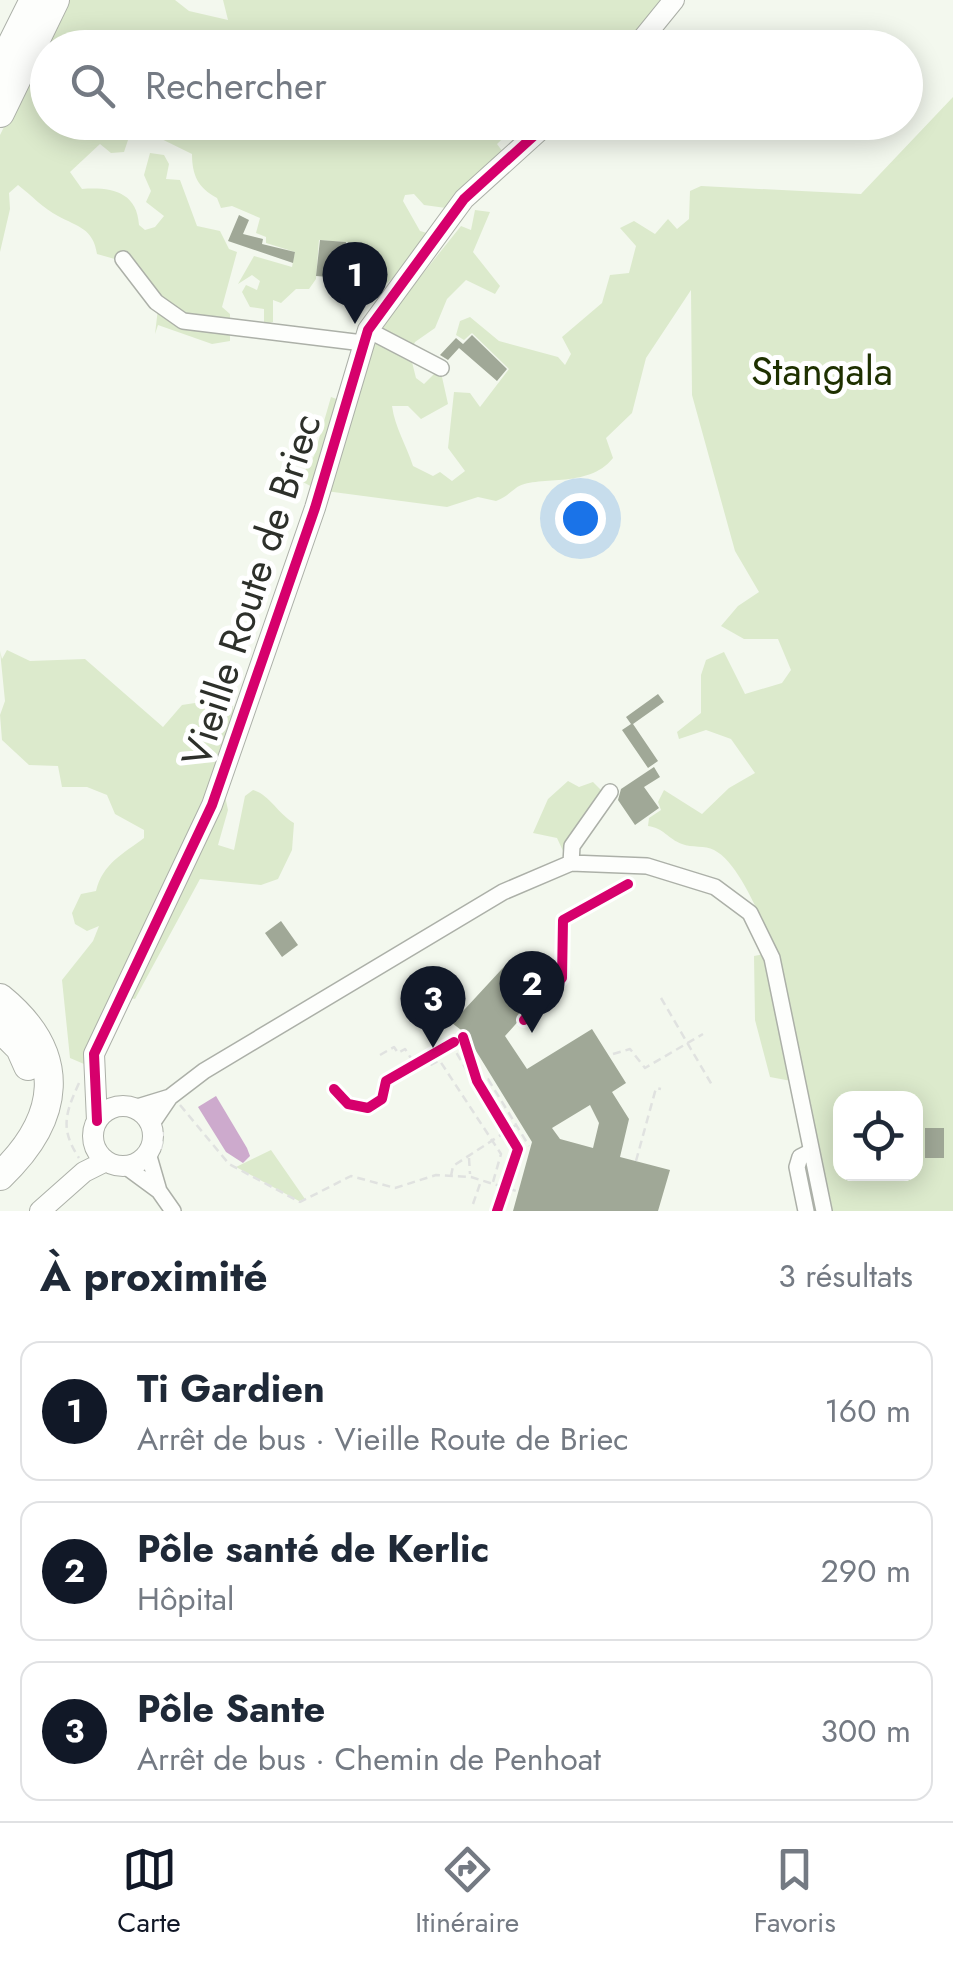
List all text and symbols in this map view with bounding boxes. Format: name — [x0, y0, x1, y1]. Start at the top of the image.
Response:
search box — [30, 30, 923, 140]
icon: search — [65, 58, 120, 113]
text: Rechercher — [145, 58, 327, 113]
pin: 1 — [322, 242, 388, 324]
park label: Stangala — [751, 342, 893, 400]
street label: Vieille Route de Briec — [167, 406, 335, 774]
your location — [555, 493, 606, 544]
pin: 2 — [500, 950, 564, 1033]
pin: 3 — [400, 966, 466, 1048]
map controls — [833, 1091, 923, 1181]
button: locate — [833, 1091, 923, 1181]
text: À proximité — [40, 1246, 268, 1307]
text: 3 résultats — [778, 1253, 913, 1299]
text: Ti Gardien — [137, 1361, 325, 1416]
text: 1 — [66, 1388, 83, 1434]
text: 160 m — [824, 1388, 911, 1434]
text: Arrêt de bus · Vieille Route de Briec — [137, 1416, 629, 1462]
text: Pôle santé de Kerlic — [137, 1521, 489, 1576]
text: 2 — [64, 1548, 85, 1594]
text: 290 m — [821, 1548, 911, 1594]
text: Hôpital — [137, 1576, 234, 1622]
text: Pôle Sante — [137, 1681, 325, 1736]
text: 3 — [65, 1708, 84, 1754]
text: 300 m — [821, 1708, 911, 1754]
text: Arrêt de bus · Chemin de Penhoat — [137, 1736, 601, 1782]
tab: Carte — [117, 1842, 181, 1943]
tab: Itinéraire — [415, 1842, 519, 1943]
tab: Favoris — [754, 1842, 836, 1943]

